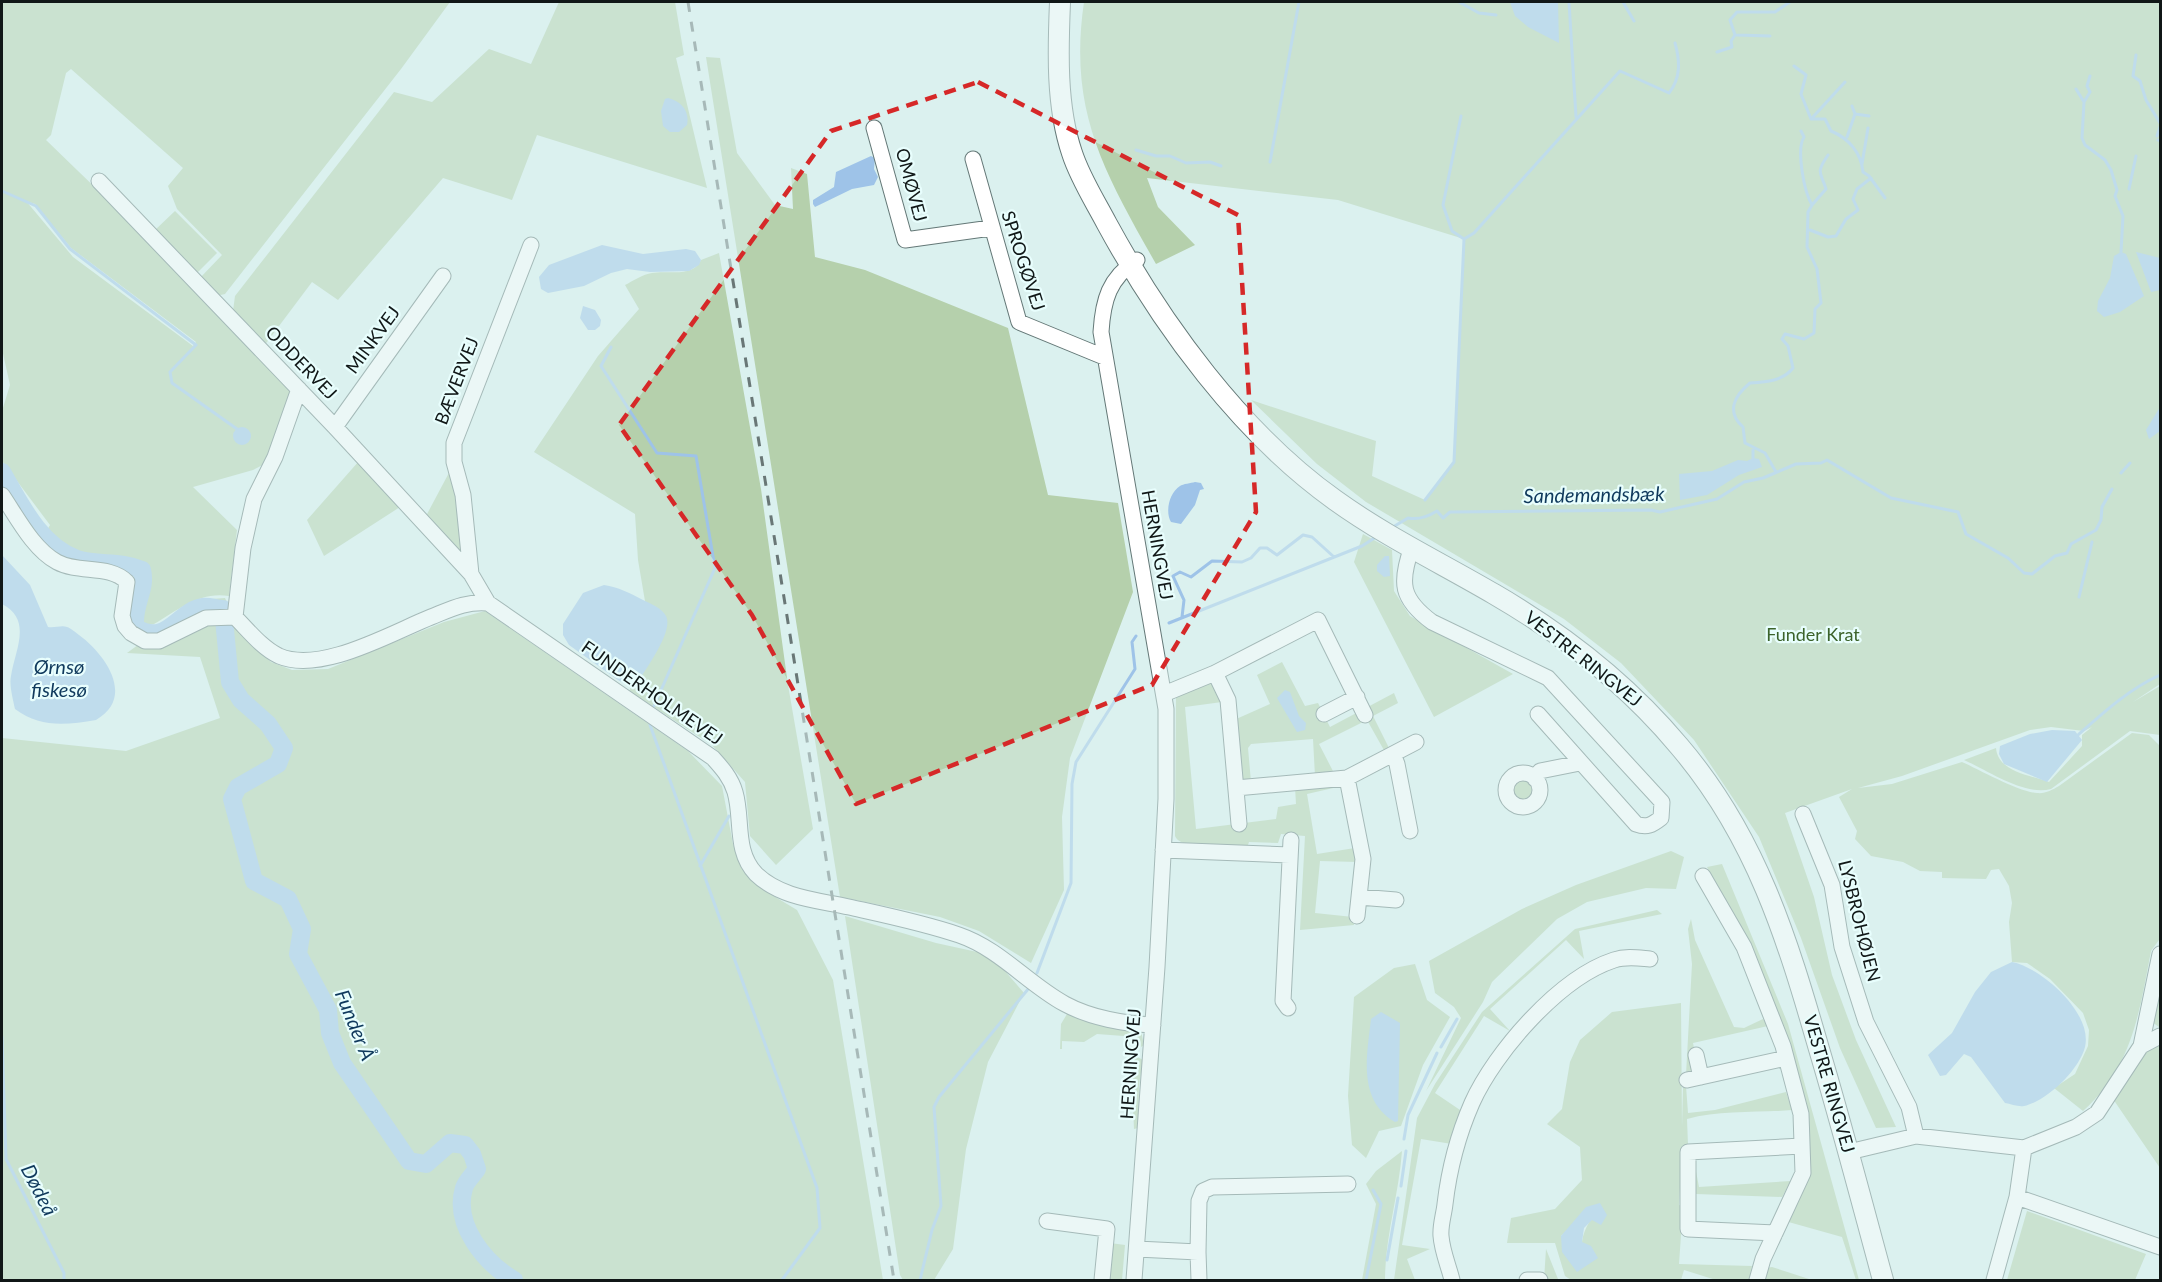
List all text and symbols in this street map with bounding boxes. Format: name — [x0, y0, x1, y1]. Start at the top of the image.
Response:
street label: OMØVEJ — [892, 145, 932, 224]
street label: SPROGØVEJ — [997, 208, 1050, 313]
street label: MINKVEJ — [340, 302, 404, 377]
street label: ODDERVEJ — [261, 321, 342, 404]
street label: BÆVERVEJ — [429, 334, 483, 427]
water label: Sandemandsbæk — [1523, 481, 1665, 507]
street label: HERNINGVEJ — [1138, 488, 1178, 601]
street label: VESTRE RINGVEJ — [1521, 606, 1647, 711]
park label: Funder Krat — [1766, 623, 1860, 645]
street label: FUNDERHOLMEVEJ — [578, 635, 727, 749]
water label: Ørnsø fiskesø — [31, 654, 87, 701]
street label: LYSBROHØJEN — [1834, 858, 1886, 984]
water label: Funder Å — [331, 986, 381, 1064]
street label: HERNINGVEJ — [1115, 1008, 1145, 1120]
street label: VESTRE RINGVEJ — [1800, 1012, 1860, 1155]
water label: Dødeå — [17, 1160, 63, 1219]

